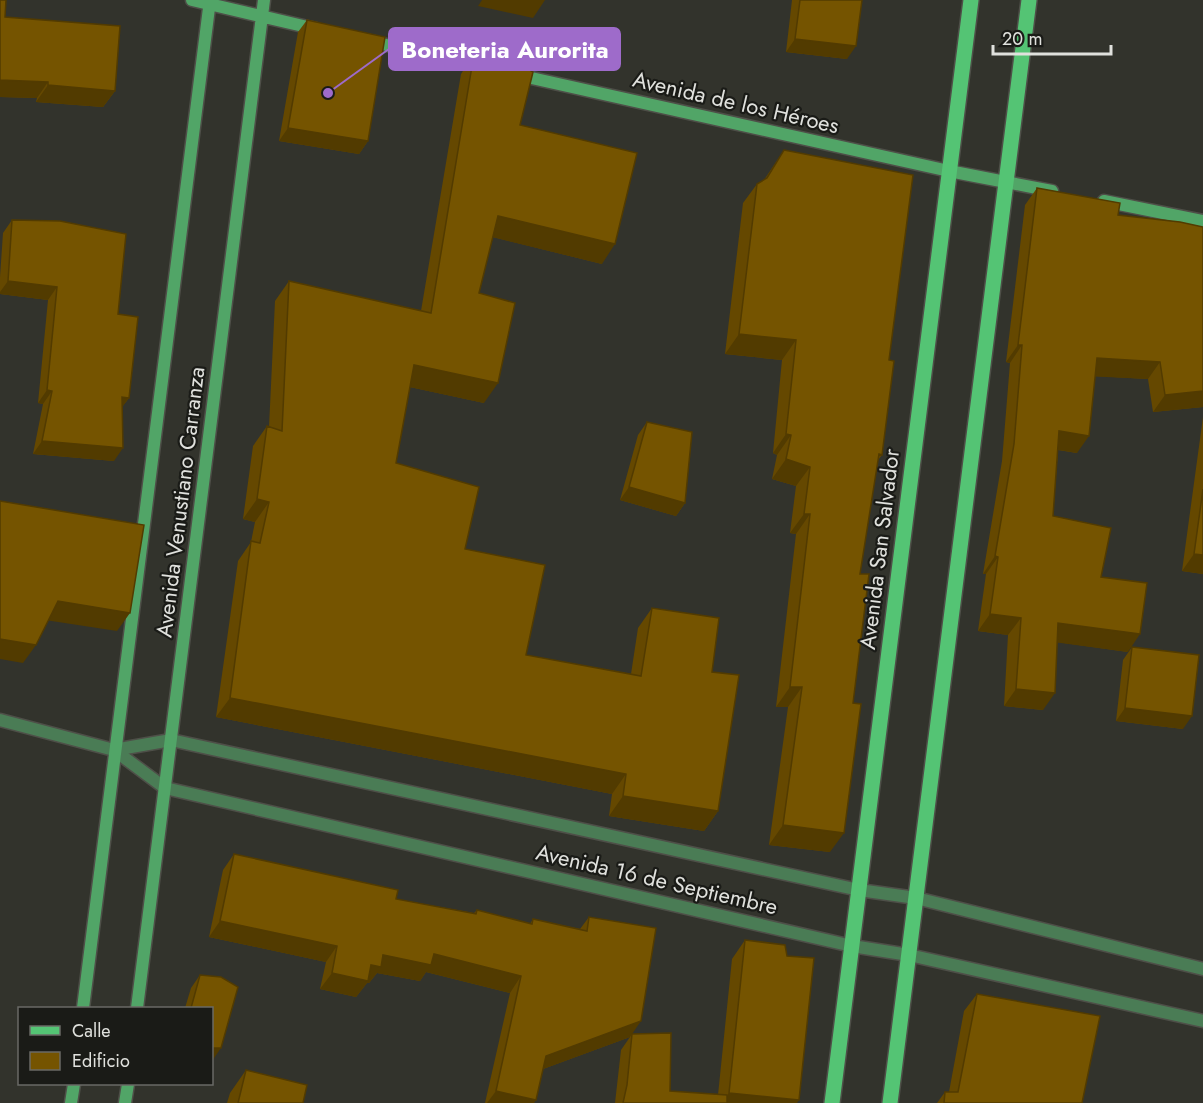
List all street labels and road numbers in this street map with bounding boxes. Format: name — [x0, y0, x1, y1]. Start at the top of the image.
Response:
street label: Avenida de los Héroes — [630, 63, 842, 141]
street label: Avenida Venustiano Carranza — [148, 365, 212, 639]
street label: Avenida San Salvador — [851, 446, 907, 651]
street label: Avenida 16 de Septiembre — [533, 836, 781, 922]

